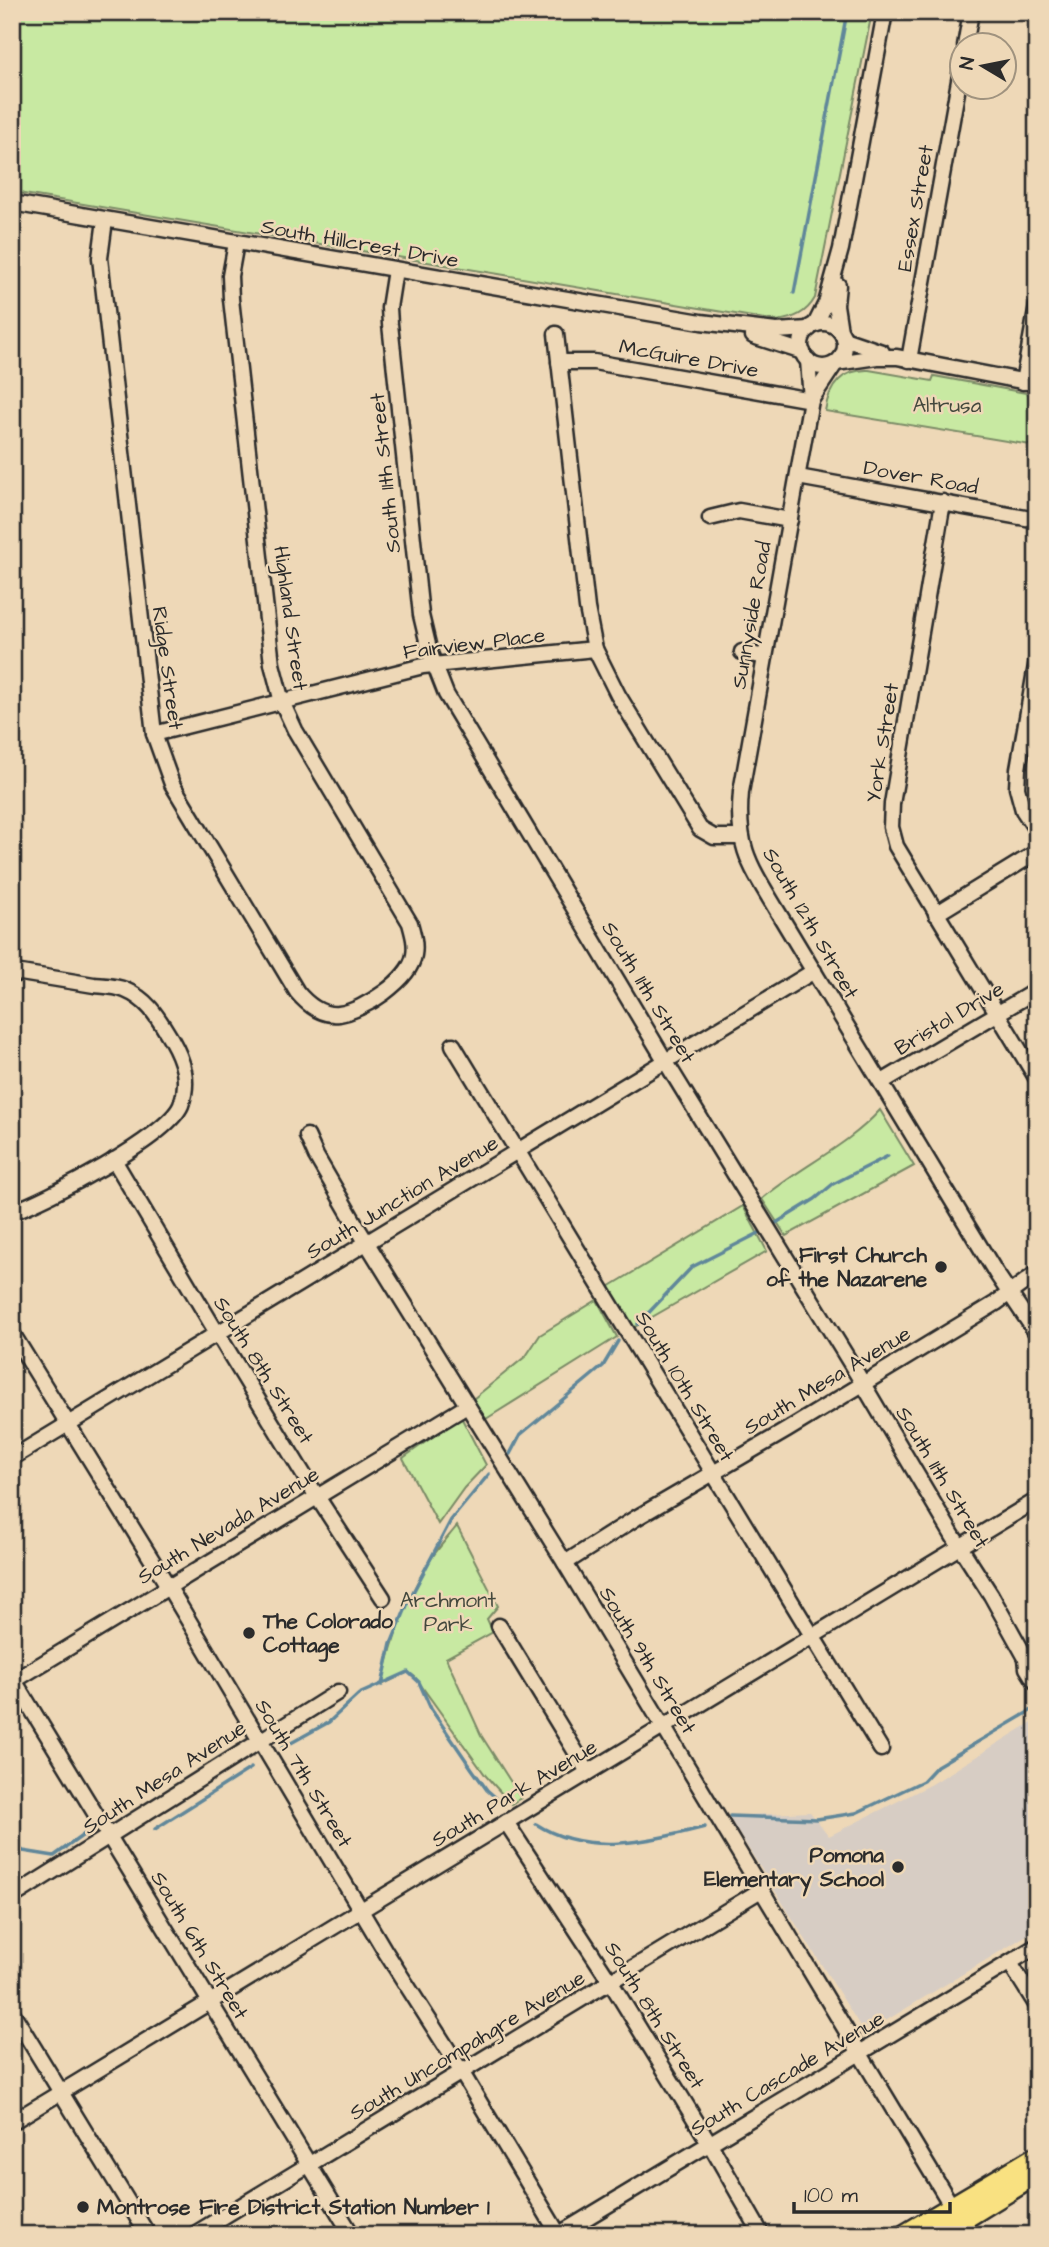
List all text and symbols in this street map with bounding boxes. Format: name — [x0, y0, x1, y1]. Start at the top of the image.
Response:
north arrow — [948, 32, 1018, 102]
text: N — [953, 55, 982, 72]
street label: Essex Street — [890, 142, 941, 274]
street label: South Hillcrest Drive — [259, 212, 461, 275]
street label: McGuire Drive — [617, 332, 761, 385]
street label: South 11th Street — [363, 391, 408, 554]
park label: Altrusa — [913, 391, 982, 420]
street label: Dover Road — [861, 453, 981, 502]
street label: Sunnyside Road — [724, 539, 781, 691]
street label: Highland Street — [264, 544, 315, 693]
street label: Ridge Street — [143, 605, 191, 732]
street label: Fairview Place — [401, 620, 547, 667]
street label: York Street — [859, 681, 906, 805]
street label: South 12th Street — [755, 842, 866, 1005]
street label: South 11th Street — [595, 916, 703, 1069]
street label: Bristol Drive — [889, 974, 1009, 1063]
street label: South Junction Avenue — [301, 1128, 504, 1266]
place label: First Church of the Nazarene — [766, 1241, 928, 1294]
marker: First Church of the Nazarene — [933, 1259, 949, 1275]
street label: South 8th Street — [207, 1291, 321, 1450]
street label: South 10th Street — [628, 1305, 741, 1468]
street label: South Mesa Avenue — [738, 1319, 916, 1442]
street label: South 11th Street — [889, 1401, 997, 1554]
street label: South Nevada Avenue — [132, 1460, 325, 1591]
street label: South 9th Street — [592, 1581, 703, 1740]
park label: Archmont Park — [400, 1586, 496, 1639]
place label: The Colorado Cottage — [262, 1607, 393, 1662]
marker: The Colorado Cottage — [241, 1625, 257, 1641]
street label: South 7th Street — [248, 1694, 360, 1853]
street label: South Mesa Avenue — [77, 1714, 252, 1841]
street label: South Park Avenue — [426, 1732, 603, 1854]
place label: Pomona Elementary School — [704, 1841, 885, 1897]
marker: Pomona Elementary School — [890, 1859, 906, 1875]
street label: South 6th Street — [144, 1866, 256, 2025]
street label: South 8th Street — [598, 1936, 712, 2095]
street label: South Uncompahgre Avenue — [344, 1963, 592, 2129]
street label: South Cascade Avenue — [685, 2004, 890, 2143]
scale bar — [794, 2170, 949, 2214]
text: 100 m — [804, 2181, 859, 2210]
place label: Montrose Fire District Station Number 1 — [97, 2193, 490, 2222]
marker: Montrose Fire District Station Number 1 — [75, 2199, 91, 2215]

